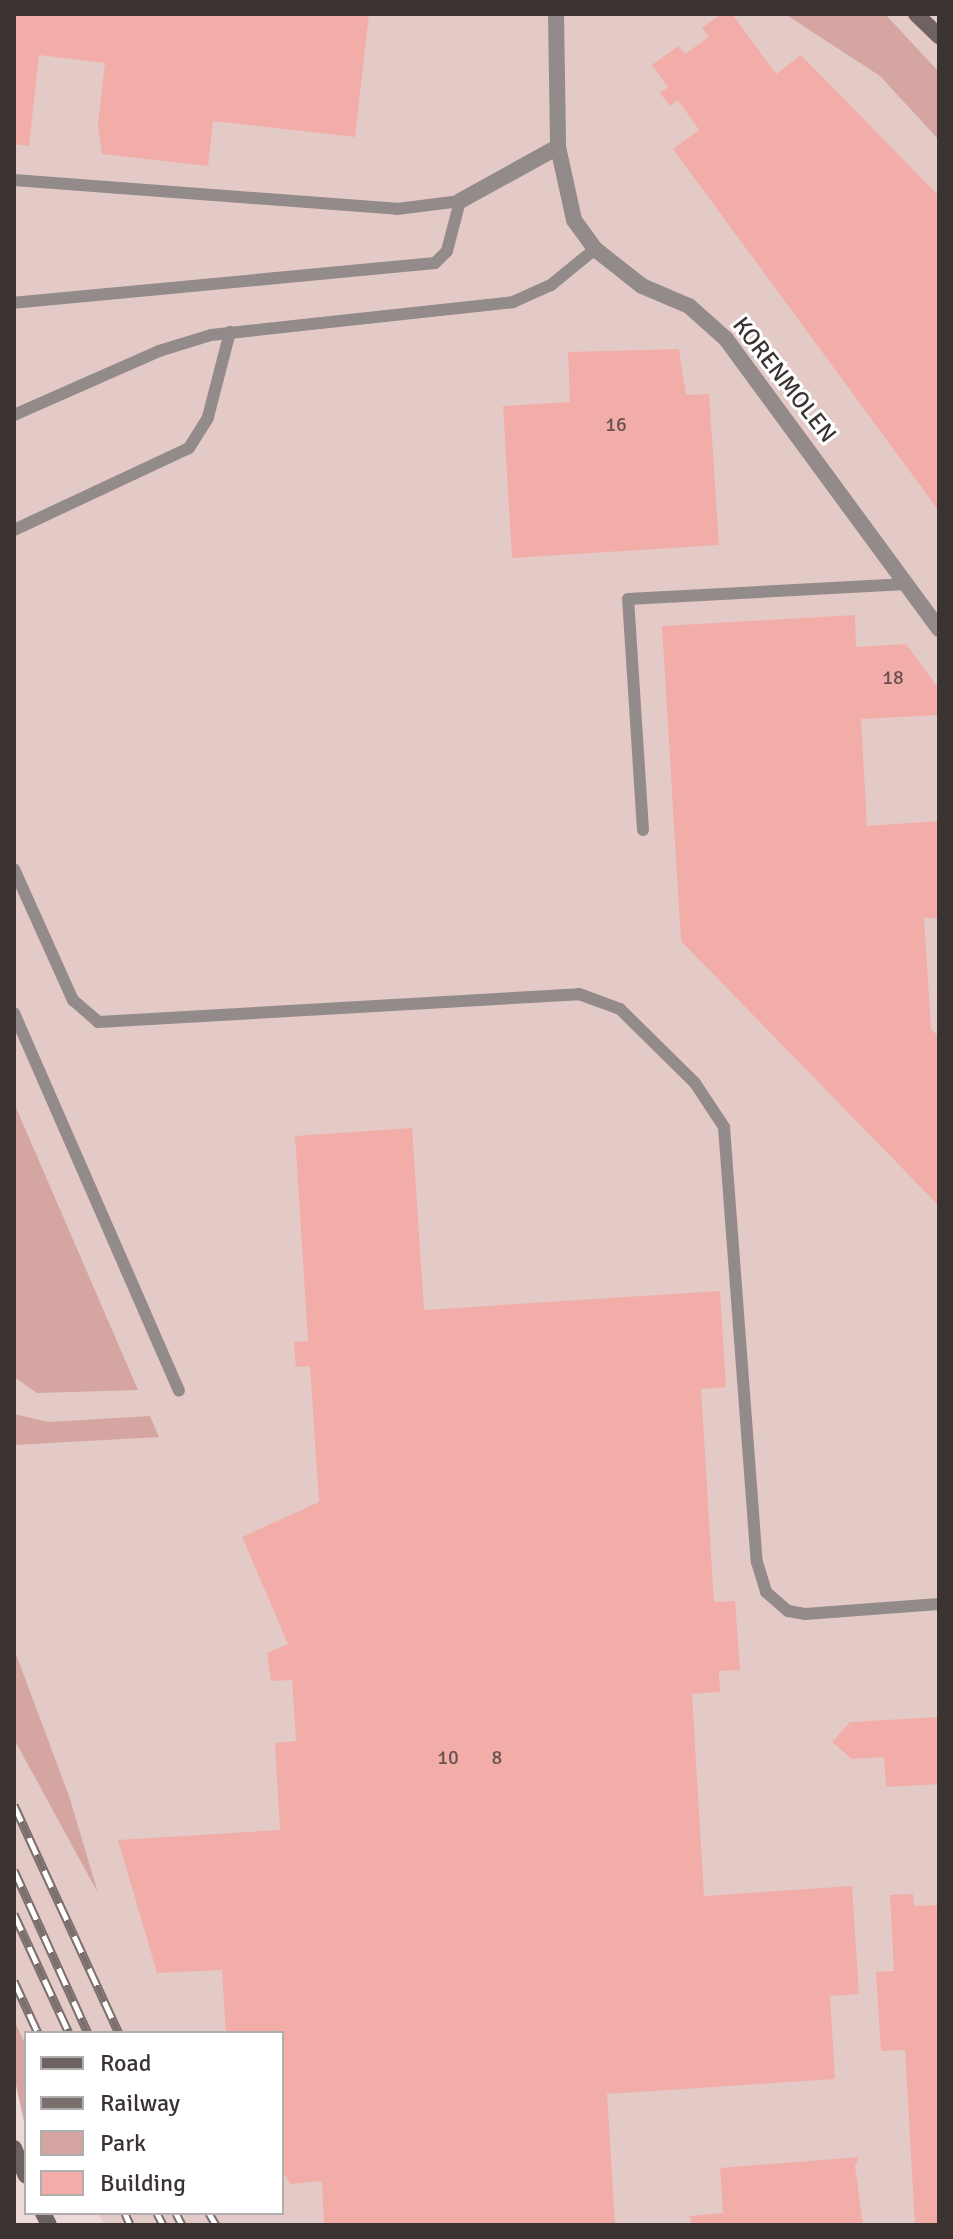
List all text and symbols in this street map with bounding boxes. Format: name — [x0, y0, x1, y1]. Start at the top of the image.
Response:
street label: KORENMOLEN — [726, 311, 842, 449]
house number: 16 — [605, 412, 627, 436]
house number: 18 — [882, 665, 904, 689]
house number: 10 — [437, 1745, 459, 1769]
house number: 8 — [492, 1745, 502, 1769]
legend — [24, 2031, 284, 2215]
text: Road — [100, 2048, 151, 2078]
text: Railway — [100, 2088, 180, 2118]
text: Park — [100, 2128, 146, 2158]
text: Building — [100, 2168, 186, 2198]

